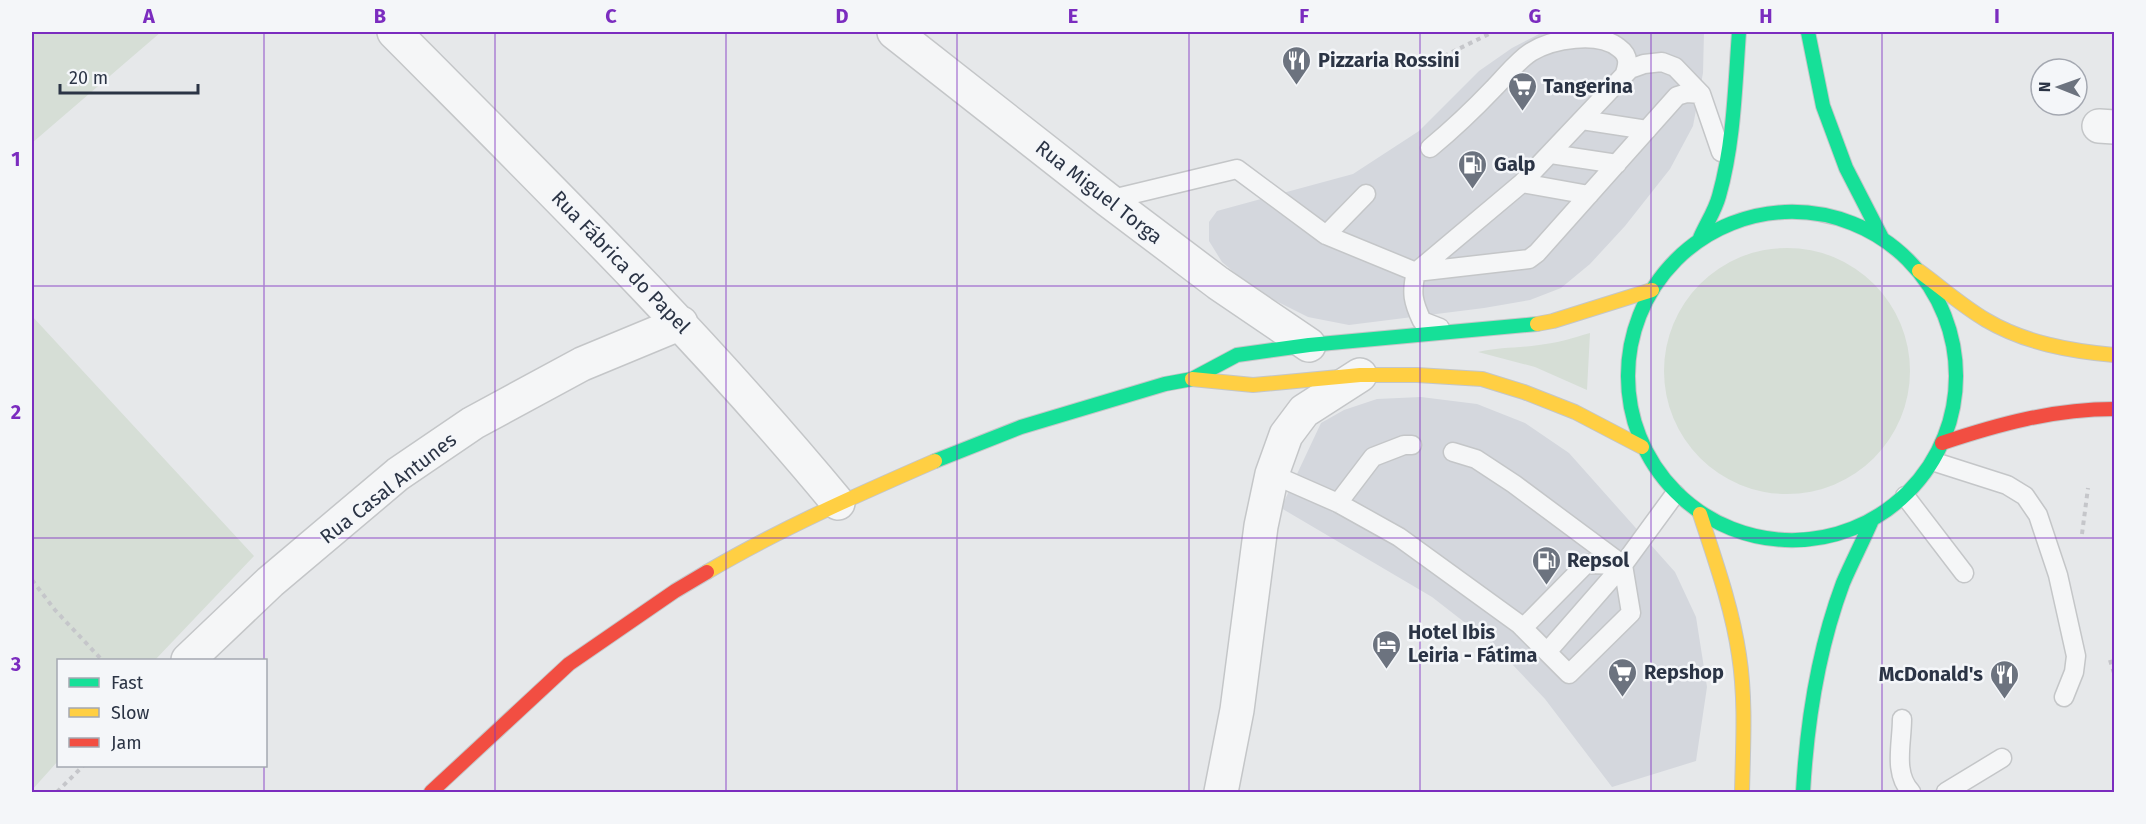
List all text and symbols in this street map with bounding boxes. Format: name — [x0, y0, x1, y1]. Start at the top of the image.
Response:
text: A — [142, 4, 156, 28]
text: B — [374, 4, 386, 28]
text: C — [605, 4, 617, 28]
text: D — [835, 4, 849, 28]
text: E — [1068, 4, 1078, 28]
text: F — [1299, 4, 1309, 28]
text: G — [1529, 4, 1541, 28]
text: H — [1759, 4, 1773, 28]
text: I — [1994, 4, 2000, 28]
restaurant icon: Pizzaria Rossini — [1281, 44, 1313, 86]
place label: Pizzaria Rossini — [1318, 48, 1460, 72]
scale bar — [60, 57, 198, 95]
north arrow — [2029, 57, 2089, 117]
text: 20 m — [69, 67, 108, 89]
supermarket icon: Tangerina — [1506, 70, 1538, 112]
place label: Tangerina — [1543, 74, 1633, 98]
text: N — [2035, 81, 2054, 92]
street label: Rua Miguel Torga — [1031, 135, 1167, 249]
text: 1 — [11, 147, 21, 171]
fuel station icon: Galp — [1457, 148, 1489, 190]
place label: Galp — [1494, 152, 1536, 176]
street label: Rua Fábrica do Papel — [547, 186, 695, 338]
text: 2 — [11, 400, 21, 424]
street label: Rua Casal Antunes — [315, 427, 461, 549]
fuel station icon: Repsol — [1530, 544, 1562, 586]
place label: Repsol — [1567, 548, 1629, 572]
place label: Hotel Ibis Leiria - Fátima — [1408, 620, 1537, 667]
hotel icon: Hotel Ibis Leiria - Fátima — [1371, 628, 1403, 670]
text: 3 — [10, 652, 21, 676]
supermarket icon: Repshop — [1607, 656, 1639, 698]
restaurant icon: McDonald's — [1988, 658, 2020, 700]
legend — [57, 659, 267, 767]
place label: Repshop — [1644, 660, 1724, 684]
place label: McDonald's — [1879, 662, 1983, 686]
text: Fast — [111, 672, 144, 694]
text: Slow — [111, 702, 150, 724]
text: Jam — [111, 732, 142, 754]

